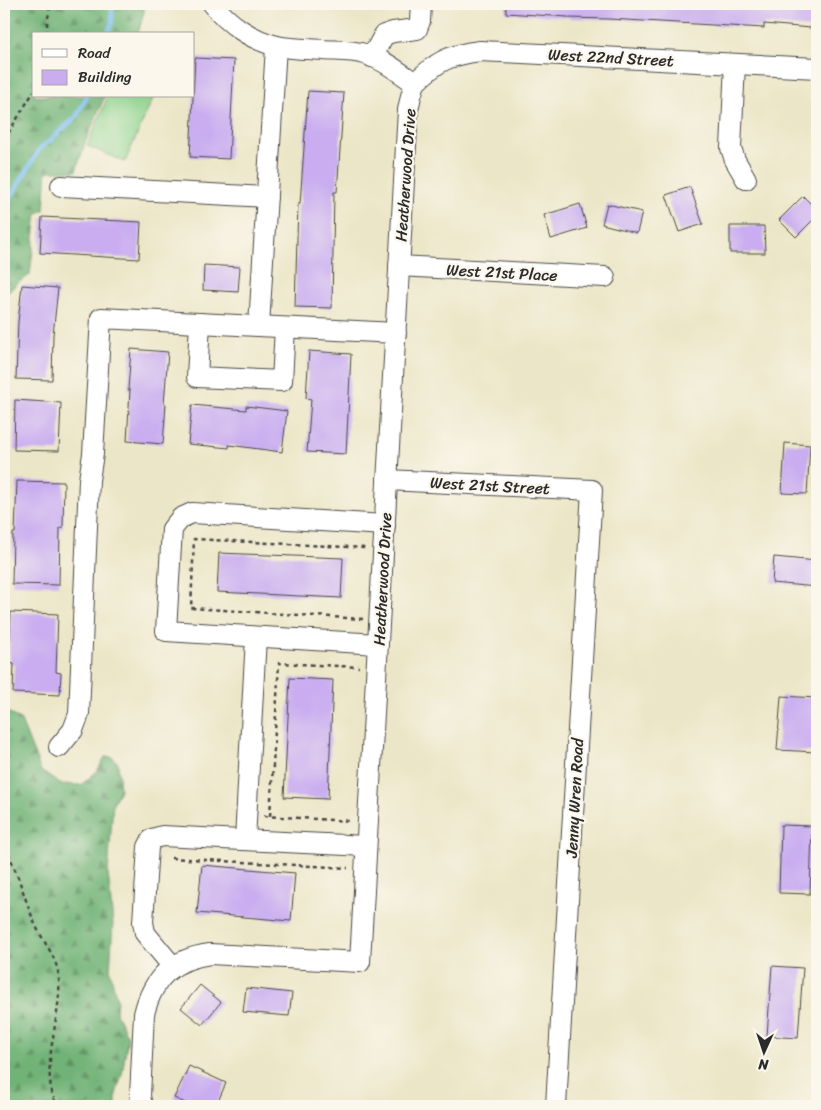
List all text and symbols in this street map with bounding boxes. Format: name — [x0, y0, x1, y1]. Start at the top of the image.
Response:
legend — [32, 32, 195, 98]
text: Road — [78, 40, 111, 66]
street label: West 22nd Street — [547, 40, 675, 75]
text: Building — [78, 64, 132, 90]
street label: Heatherwood Drive — [386, 108, 425, 243]
street label: West 21st Place — [446, 255, 558, 290]
street label: West 21st Street — [429, 468, 551, 503]
street label: Heatherwood Drive — [365, 512, 400, 646]
street label: Jenny Wren Road — [557, 736, 592, 859]
north arrow — [738, 1028, 788, 1078]
text: N — [758, 1052, 770, 1077]

